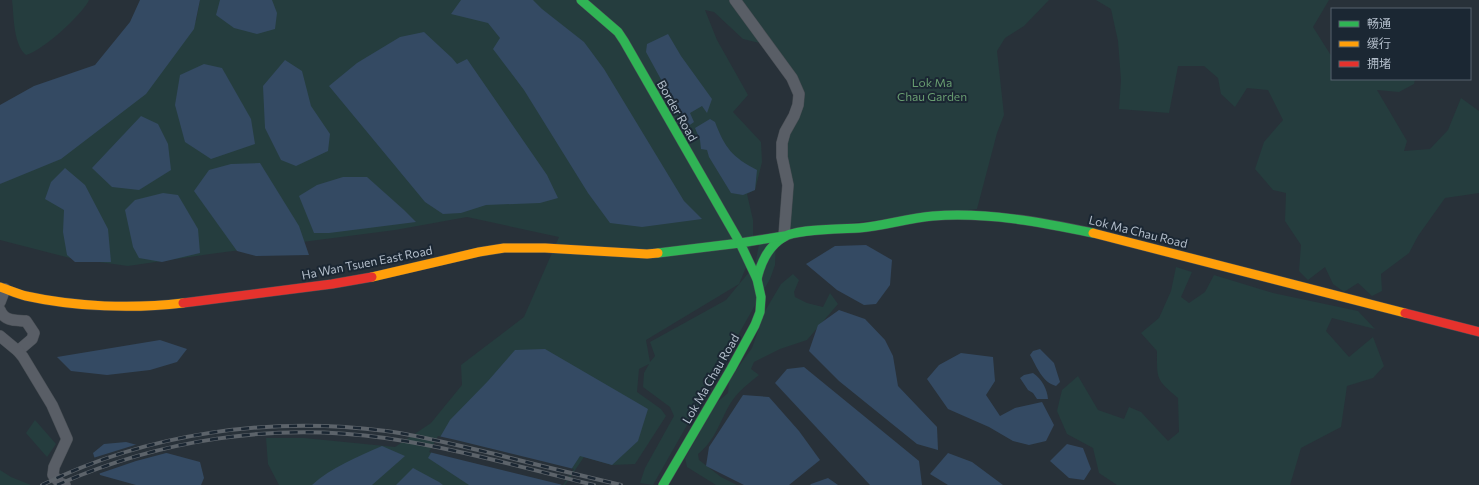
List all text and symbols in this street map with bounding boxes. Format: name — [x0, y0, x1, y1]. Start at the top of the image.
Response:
legend — [1331, 8, 1471, 80]
text: 畅通 — [1367, 16, 1391, 30]
text: 缓行 — [1367, 36, 1391, 50]
text: 拥堵 — [1367, 56, 1391, 70]
park label: Lok Ma Chau Garden — [897, 75, 967, 103]
street label: Border Road — [655, 78, 701, 143]
street label: Lok Ma Chau Road — [1087, 212, 1189, 250]
street label: Ha Wan Tsuen East Road — [300, 242, 434, 282]
street label: Lok Ma Chau Road — [679, 331, 742, 426]

